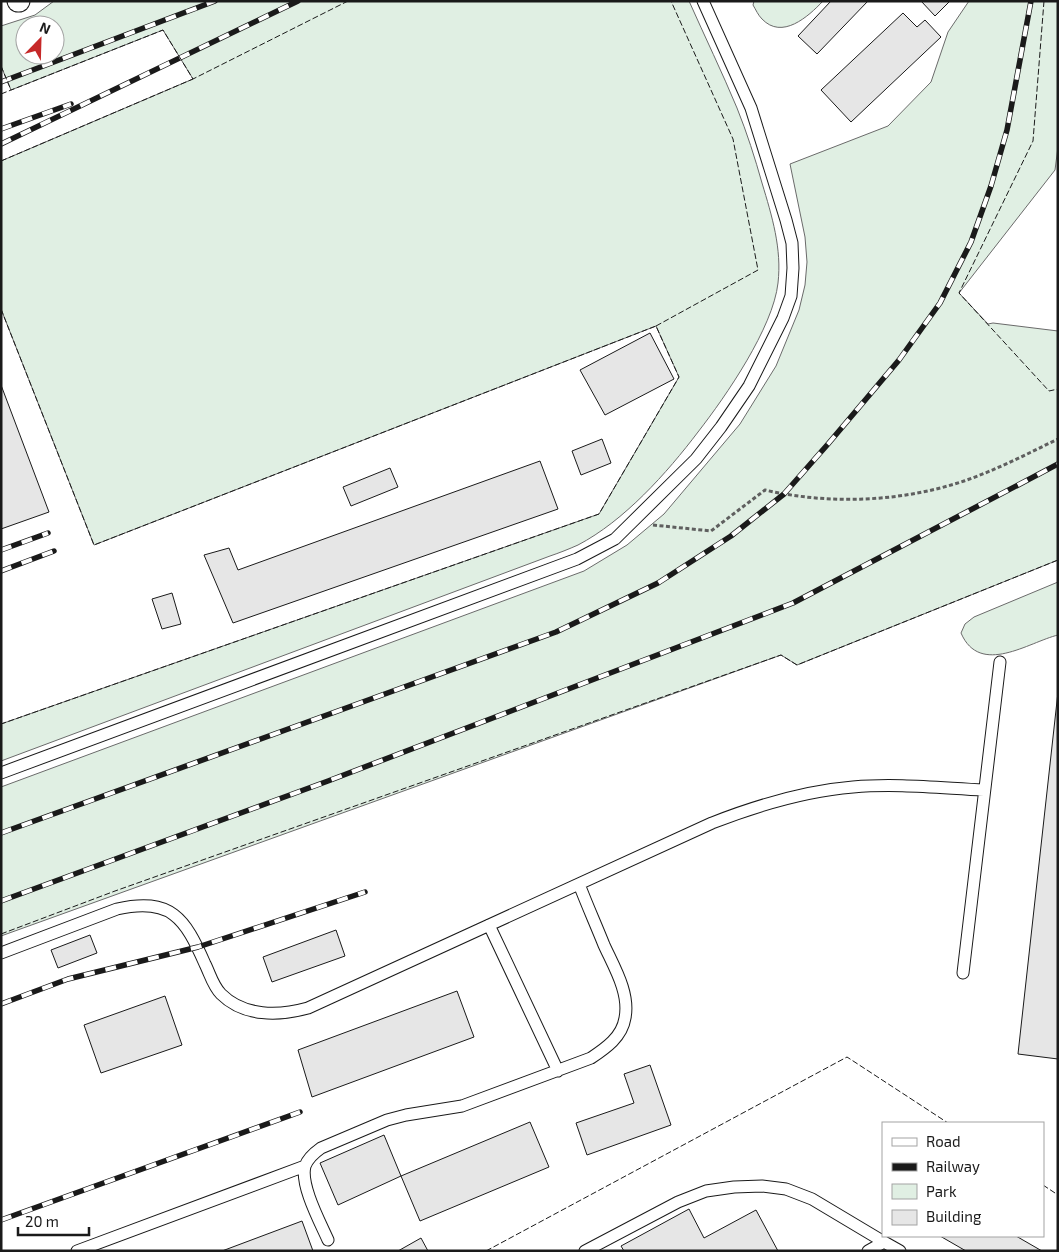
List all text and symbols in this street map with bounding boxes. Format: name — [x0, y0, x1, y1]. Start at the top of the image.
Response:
north arrow — [15, 15, 65, 65]
text: N — [37, 18, 53, 37]
legend — [882, 1122, 1044, 1237]
text: Road — [926, 1132, 961, 1150]
text: Railway — [926, 1157, 980, 1175]
text: Park — [926, 1182, 957, 1200]
scale bar — [18, 1204, 89, 1236]
text: Building — [926, 1207, 982, 1225]
text: 20 m — [25, 1212, 59, 1230]

